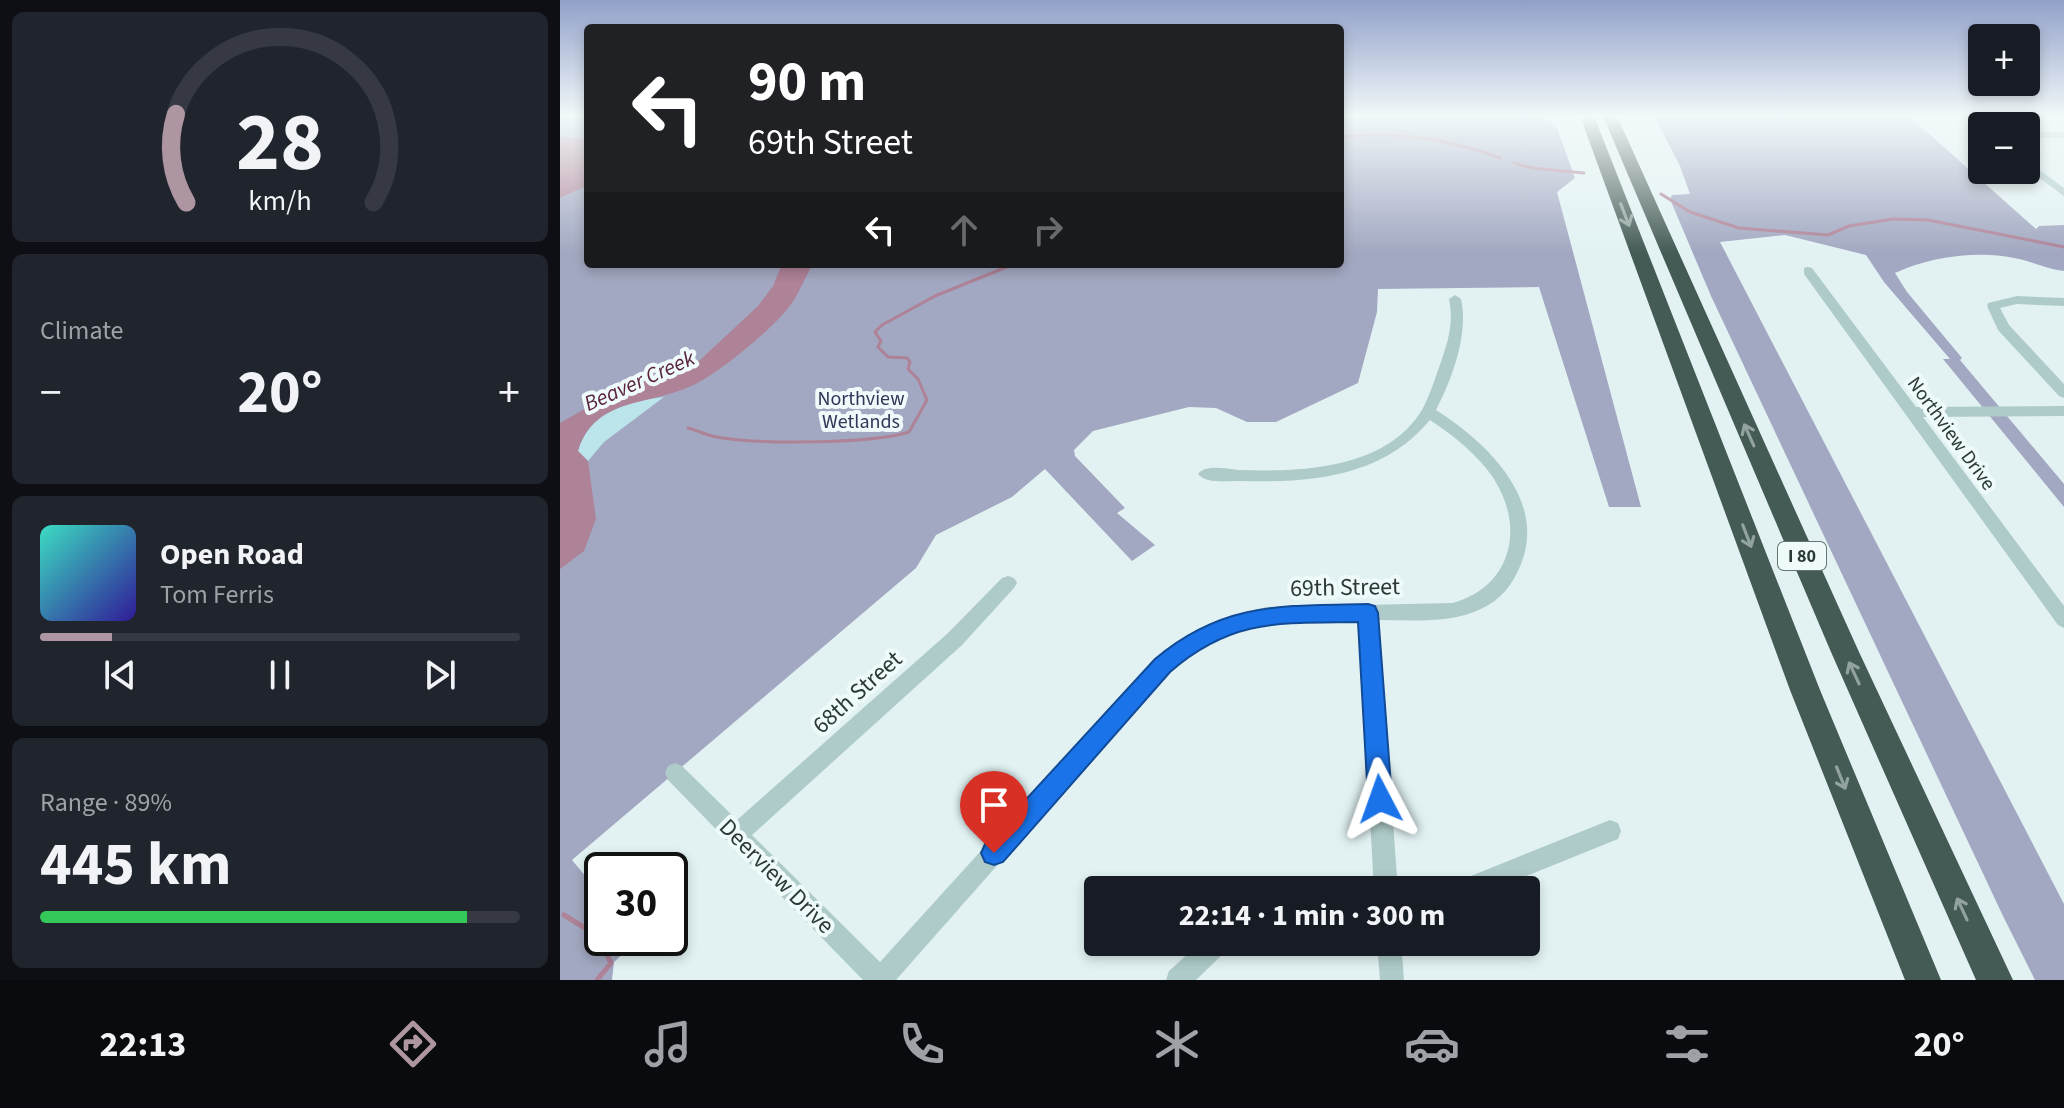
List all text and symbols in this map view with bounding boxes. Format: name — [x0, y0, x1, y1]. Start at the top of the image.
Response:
map controls — [1968, 24, 2040, 184]
button: + — [1968, 24, 2040, 96]
text: 90 m — [748, 43, 866, 122]
icon: left — [616, 56, 720, 160]
text: 28 — [236, 84, 324, 202]
button: − — [1968, 112, 2040, 184]
text: 69th Street — [748, 117, 913, 168]
text: km/h — [248, 181, 312, 221]
one-way arrow — [1619, 202, 1633, 227]
icon: left — [858, 208, 902, 252]
icon: ahead — [942, 208, 986, 252]
icon: right — [1026, 208, 1070, 252]
text: Climate — [40, 312, 124, 349]
water label: Beaver Creek — [579, 342, 700, 420]
text: 20° — [237, 351, 323, 436]
text: − — [40, 362, 62, 425]
text: + — [498, 362, 520, 425]
street label: Northview Drive — [1900, 371, 2002, 496]
park label: Northview Wetlands — [817, 385, 905, 436]
one-way arrow — [1741, 423, 1756, 447]
one-way arrow — [1741, 523, 1755, 548]
text: Open Road — [160, 533, 304, 576]
road number: I 80 — [1778, 542, 1826, 570]
street label: 69th Street — [1290, 569, 1400, 606]
text: Tom Ferris — [160, 576, 274, 613]
street label: 68th Street — [805, 643, 910, 742]
icon: previous — [98, 653, 142, 697]
icon: pause — [258, 653, 302, 697]
icon: next — [418, 653, 462, 697]
one-way arrow — [1846, 661, 1861, 685]
position arrow — [1338, 757, 1422, 841]
one-way arrow — [1835, 765, 1850, 790]
pin — [960, 771, 1028, 853]
icon: arrive — [972, 783, 1016, 827]
text: Range · 89% — [40, 784, 172, 821]
street label: Deerview Drive — [711, 811, 842, 942]
text: 445 km — [40, 823, 231, 908]
speed limit sign: 30 — [584, 852, 688, 956]
text: 22:14 · 1 min · 300 m — [1179, 894, 1445, 937]
one-way arrow — [1954, 898, 1969, 922]
icon: directions — [385, 1016, 441, 1072]
icon: music — [640, 1016, 696, 1072]
icon: phone — [894, 1016, 950, 1072]
icon: climate — [1149, 1016, 1205, 1072]
icon: car — [1404, 1016, 1460, 1072]
icon: filters — [1659, 1016, 1715, 1072]
text: 22:13 — [99, 1019, 186, 1070]
text: 20° — [1913, 1019, 1965, 1070]

